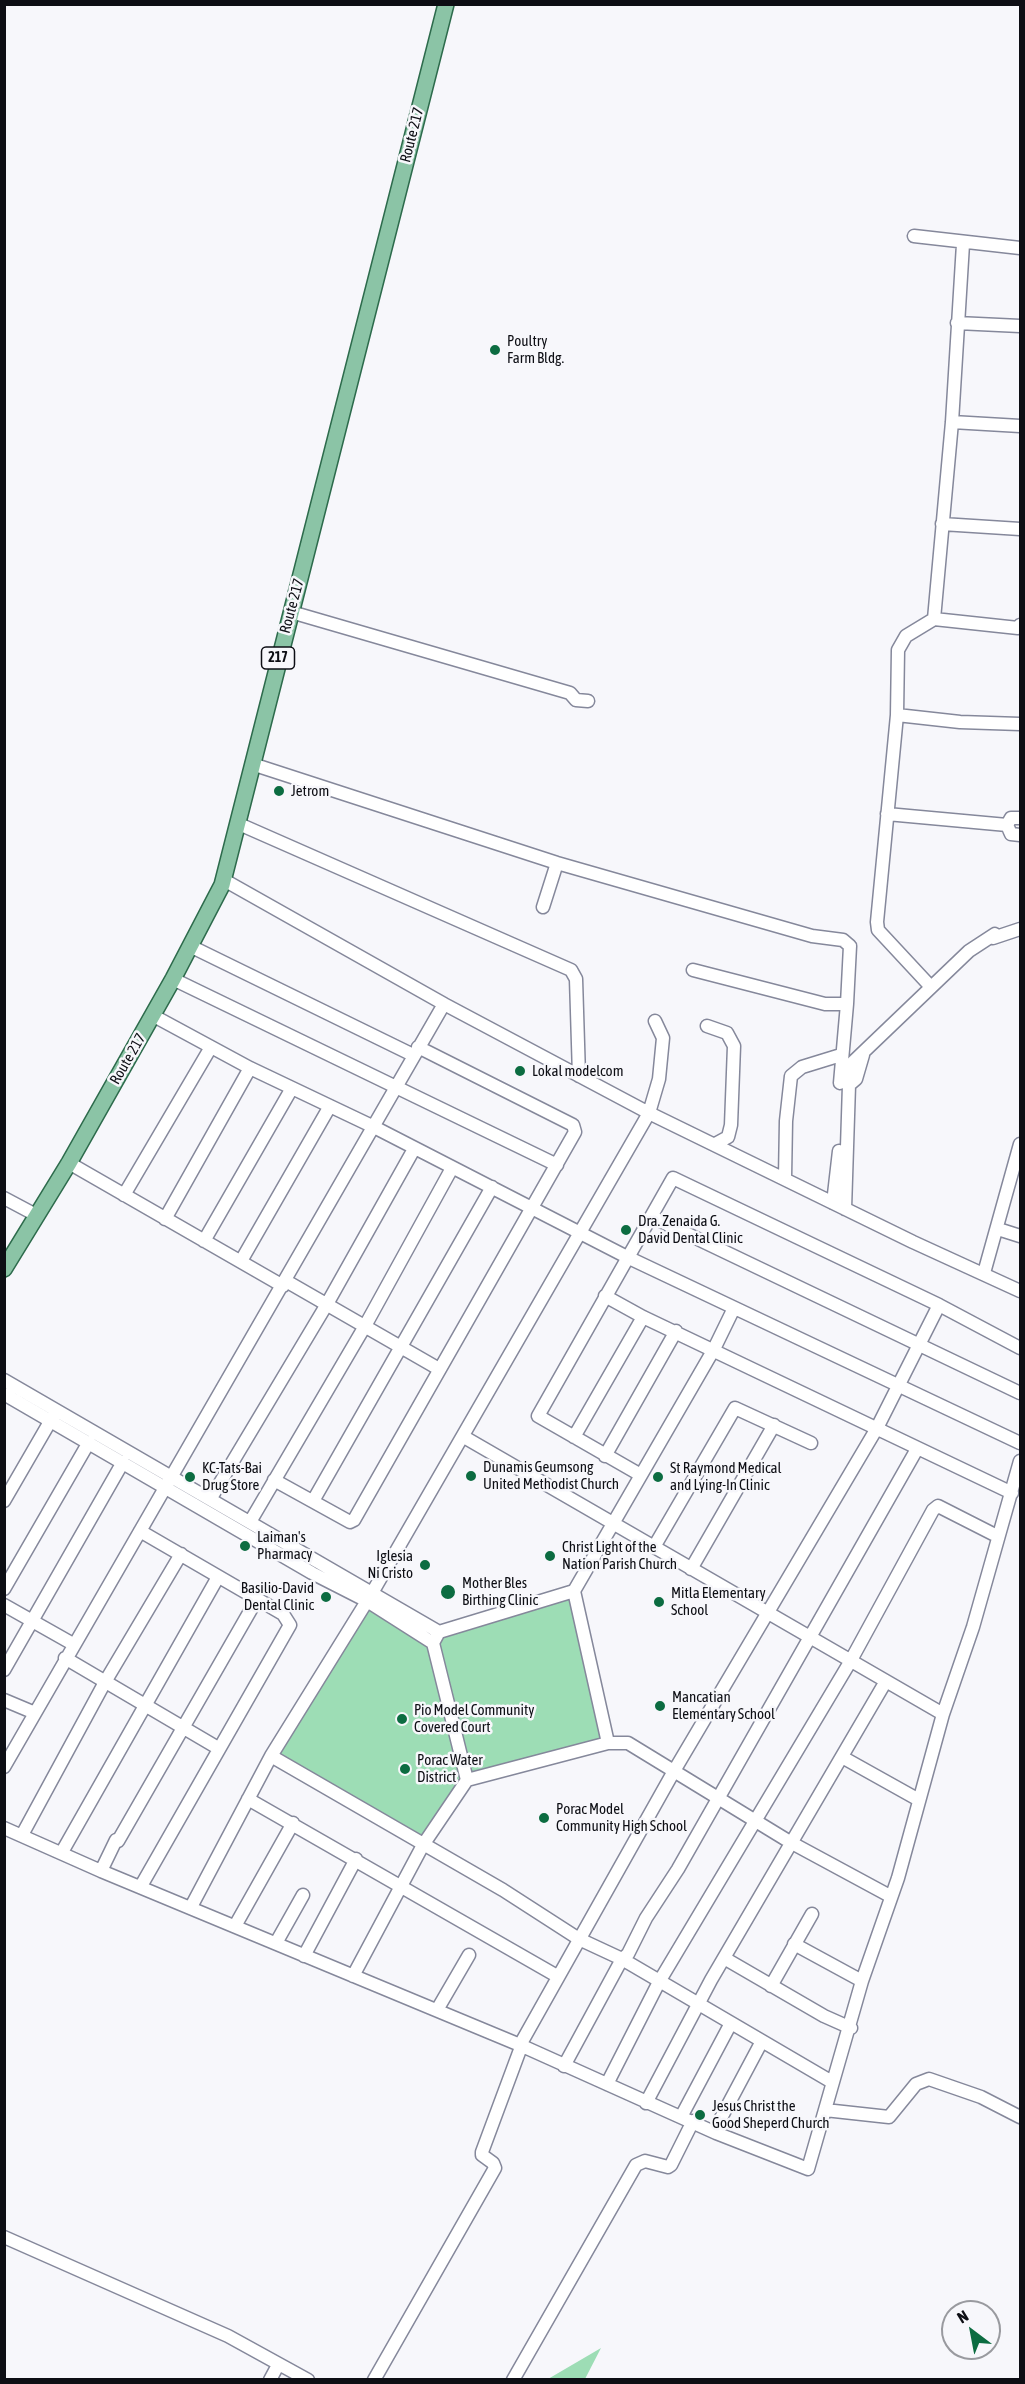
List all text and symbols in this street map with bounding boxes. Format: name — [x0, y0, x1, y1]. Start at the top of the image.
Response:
street label: Route 217 — [396, 106, 428, 164]
place label: Poultry Farm Bldg. — [507, 332, 564, 367]
marker: Poultry Farm Bldg. — [488, 343, 502, 357]
street label: Route 217 — [276, 577, 308, 635]
road number: 217 — [262, 647, 294, 669]
place label: Jetrom — [291, 782, 329, 800]
marker: Jetrom — [272, 784, 286, 798]
street label: Route 217 — [106, 1030, 150, 1088]
place label: Lokal modelcom — [532, 1062, 623, 1080]
marker: Lokal modelcom — [513, 1064, 527, 1078]
place label: Dra. Zenaida G. David Dental Clinic — [638, 1212, 742, 1247]
marker: Dra. Zenaida G. David Dental Clinic — [619, 1223, 633, 1237]
place label: Dunamis Geumsong United Methodist Church — [483, 1458, 619, 1493]
place label: KC-Tats-Bai Drug Store — [202, 1459, 262, 1494]
place label: St Raymond Medical and Lying-In Clinic — [670, 1459, 781, 1494]
marker: Dunamis Geumsong United Methodist Church — [464, 1469, 478, 1483]
marker: KC-Tats-Bai Drug Store — [183, 1470, 197, 1484]
marker: St Raymond Medical and Lying-In Clinic — [651, 1470, 665, 1484]
place label: Laiman's Pharmacy — [257, 1528, 313, 1563]
place label: Christ Light of the Nation Parish Church — [562, 1538, 677, 1573]
marker: Laiman's Pharmacy — [238, 1539, 252, 1553]
place label: Iglesia Ni Cristo — [368, 1547, 413, 1582]
marker: Christ Light of the Nation Parish Church — [543, 1549, 557, 1563]
marker: Iglesia Ni Cristo — [418, 1558, 432, 1572]
place label: Mother Bles Birthing Clinic — [462, 1574, 538, 1609]
place label: Basilio-David Dental Clinic — [241, 1579, 314, 1614]
marker: Mother Bles Birthing Clinic — [439, 1583, 457, 1601]
place label: Mitla Elementary School — [671, 1584, 766, 1619]
marker: Basilio-David Dental Clinic — [319, 1590, 333, 1604]
marker: Mitla Elementary School — [652, 1595, 666, 1609]
place label: Mancatian Elementary School — [672, 1688, 775, 1723]
marker: Mancatian Elementary School — [653, 1699, 667, 1713]
place label: Pio Model Community Covered Court — [414, 1701, 535, 1736]
marker: Pio Model Community Covered Court — [395, 1712, 409, 1726]
place label: Porac Water District — [417, 1751, 483, 1786]
marker: Porac Water District — [398, 1762, 412, 1776]
place label: Porac Model Community High School — [556, 1800, 687, 1835]
marker: Porac Model Community High School — [537, 1811, 551, 1825]
place label: Jesus Christ the Good Sheperd Church — [712, 2097, 830, 2132]
marker: Jesus Christ the Good Sheperd Church — [693, 2108, 707, 2122]
north arrow — [941, 2300, 1001, 2360]
text: N — [954, 2306, 971, 2327]

